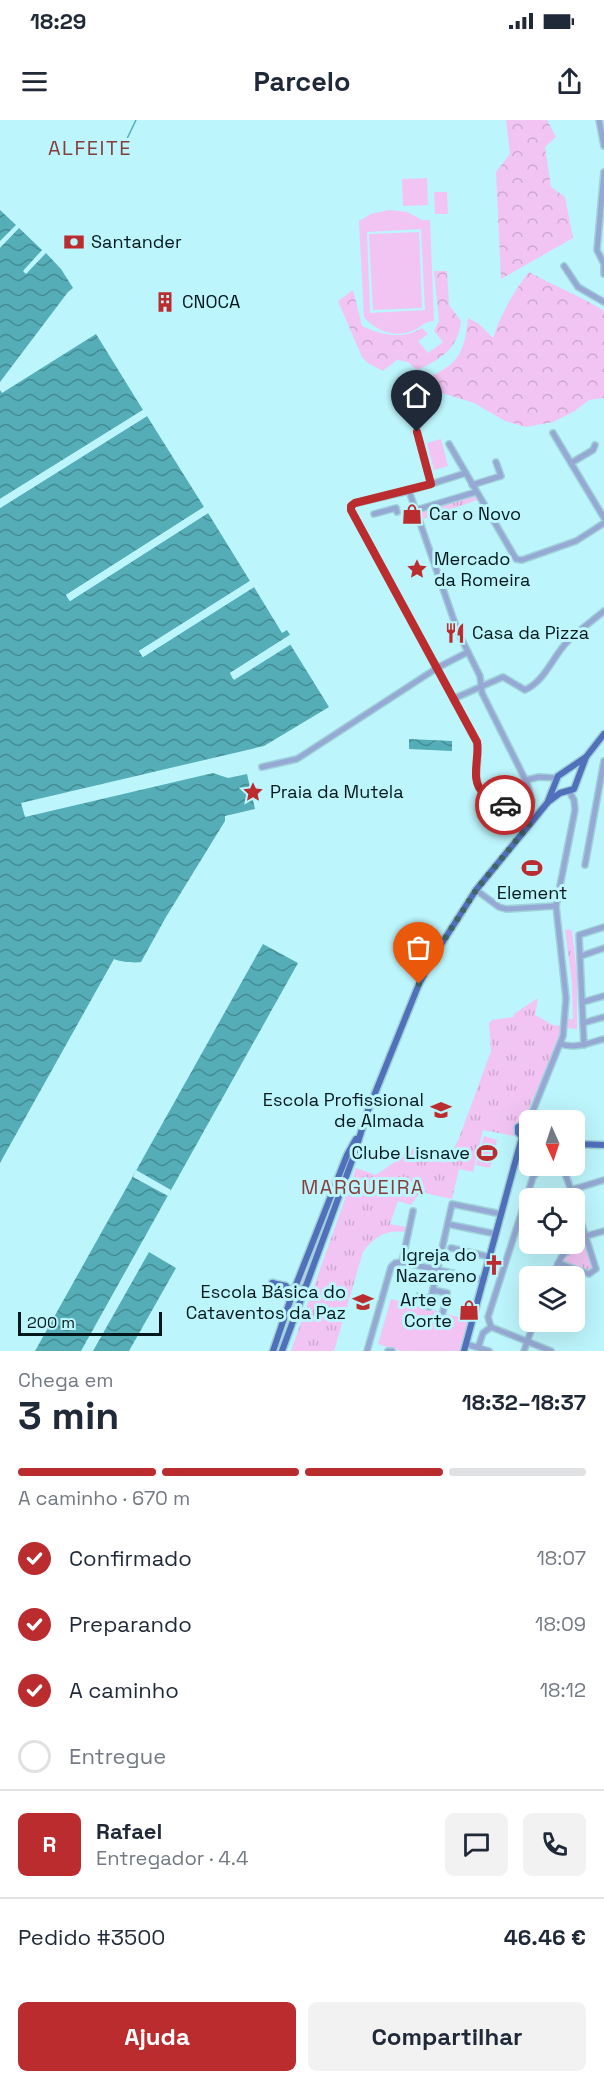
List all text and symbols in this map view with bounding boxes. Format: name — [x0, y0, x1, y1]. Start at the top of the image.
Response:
text: 18:29 — [30, 7, 86, 35]
text: Parcelo — [254, 64, 350, 99]
icon: menu — [18, 65, 51, 98]
icon: share — [553, 65, 586, 98]
district label: ALFEITE — [48, 135, 132, 161]
bank icon: Santander — [62, 230, 86, 254]
place label: Santander — [91, 230, 182, 253]
building icon: CNOCA — [153, 290, 177, 314]
place label: CNOCA — [182, 290, 240, 313]
pin — [391, 370, 442, 432]
icon: home — [400, 379, 433, 412]
shop icon: Car o Novo — [400, 502, 424, 526]
place label: Car o Novo — [429, 502, 521, 525]
place label: Mercado da Romeira — [434, 547, 530, 591]
place icon: Mercado da Romeira — [405, 557, 429, 581]
restaurant icon: Casa da Pizza — [443, 621, 467, 645]
place label: Casa da Pizza — [472, 621, 589, 644]
courier — [475, 775, 535, 835]
place icon: Praia da Mutela — [241, 780, 265, 804]
place label: Praia da Mutela — [270, 780, 404, 803]
icon: car — [489, 789, 522, 822]
sports icon: Element — [520, 856, 544, 880]
place label: Element — [497, 881, 567, 904]
pin — [393, 922, 444, 984]
icon: bag — [402, 931, 435, 964]
place label: Escola Profissional de Almada — [263, 1088, 424, 1132]
school or university icon: Escola Profissional de Almada — [429, 1098, 453, 1122]
north arrow — [519, 1110, 585, 1176]
map controls — [519, 1110, 585, 1332]
place label: Clube Lisnave — [352, 1141, 470, 1164]
sports icon: Clube Lisnave — [475, 1141, 499, 1165]
district label: MARGUEIRA — [301, 1174, 425, 1200]
button: locate — [519, 1188, 585, 1254]
place label: Igreja do Nazareno — [396, 1243, 477, 1287]
church icon: Igreja do Nazareno — [482, 1253, 506, 1277]
button: layers — [519, 1266, 585, 1332]
place label: Escola Básica do Cataventos da Paz — [186, 1280, 346, 1324]
place label: Arte e Corte — [400, 1288, 452, 1332]
school or university icon: Escola Básica do Cataventos da Paz — [351, 1290, 375, 1314]
shop icon: Arte e Corte — [457, 1298, 481, 1322]
scale bar — [18, 1309, 162, 1336]
text: 200 m — [27, 1312, 75, 1333]
text: Chega em — [18, 1367, 113, 1393]
text: 18:32–18:37 — [462, 1388, 586, 1416]
text: 3 min — [18, 1391, 119, 1440]
text: A caminho · 670 m — [18, 1485, 190, 1511]
icon: check — [18, 1542, 51, 1575]
text: Confirmado — [69, 1544, 192, 1572]
text: 18:07 — [536, 1545, 586, 1571]
icon: check — [18, 1608, 51, 1641]
text: Preparando — [69, 1610, 192, 1638]
text: 18:09 — [535, 1611, 586, 1637]
icon: check — [18, 1674, 51, 1707]
text: A caminho — [69, 1676, 179, 1704]
text: 18:12 — [540, 1677, 586, 1703]
text: Entregue — [69, 1742, 166, 1770]
button: chat — [445, 1813, 508, 1876]
button: phone — [523, 1813, 586, 1876]
text: Rafael — [96, 1817, 162, 1845]
text: R — [43, 1830, 56, 1858]
text: Entregador · 4.4 — [96, 1845, 248, 1871]
text: Pedido #3500 — [18, 1923, 165, 1951]
text: 46.46 € — [504, 1923, 586, 1951]
button: Ajuda — [18, 2002, 296, 2071]
button: Compartilhar — [308, 2002, 586, 2071]

